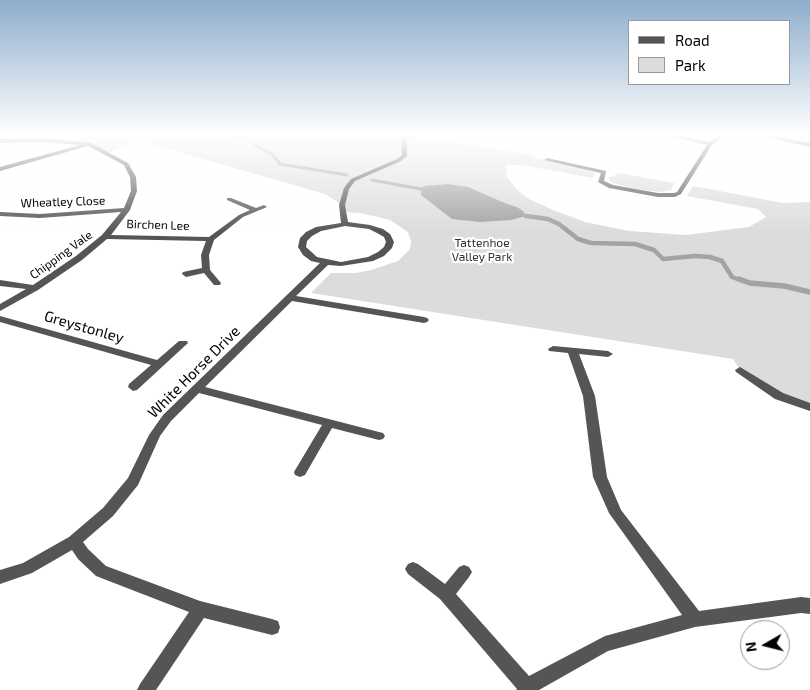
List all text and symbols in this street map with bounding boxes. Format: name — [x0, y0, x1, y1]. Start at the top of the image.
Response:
legend — [628, 20, 790, 85]
text: Road — [675, 31, 710, 49]
text: Park — [675, 56, 706, 74]
street label: Wheatley Close — [20, 193, 106, 211]
street label: Birchen Lee — [126, 217, 190, 233]
street label: Chipping Vale — [27, 228, 95, 282]
park label: Tattenhoe Valley Park — [452, 236, 512, 264]
street label: Greystonley — [42, 307, 126, 347]
street label: White Horse Drive — [144, 322, 244, 422]
north arrow — [740, 620, 790, 670]
text: N — [742, 641, 760, 653]

